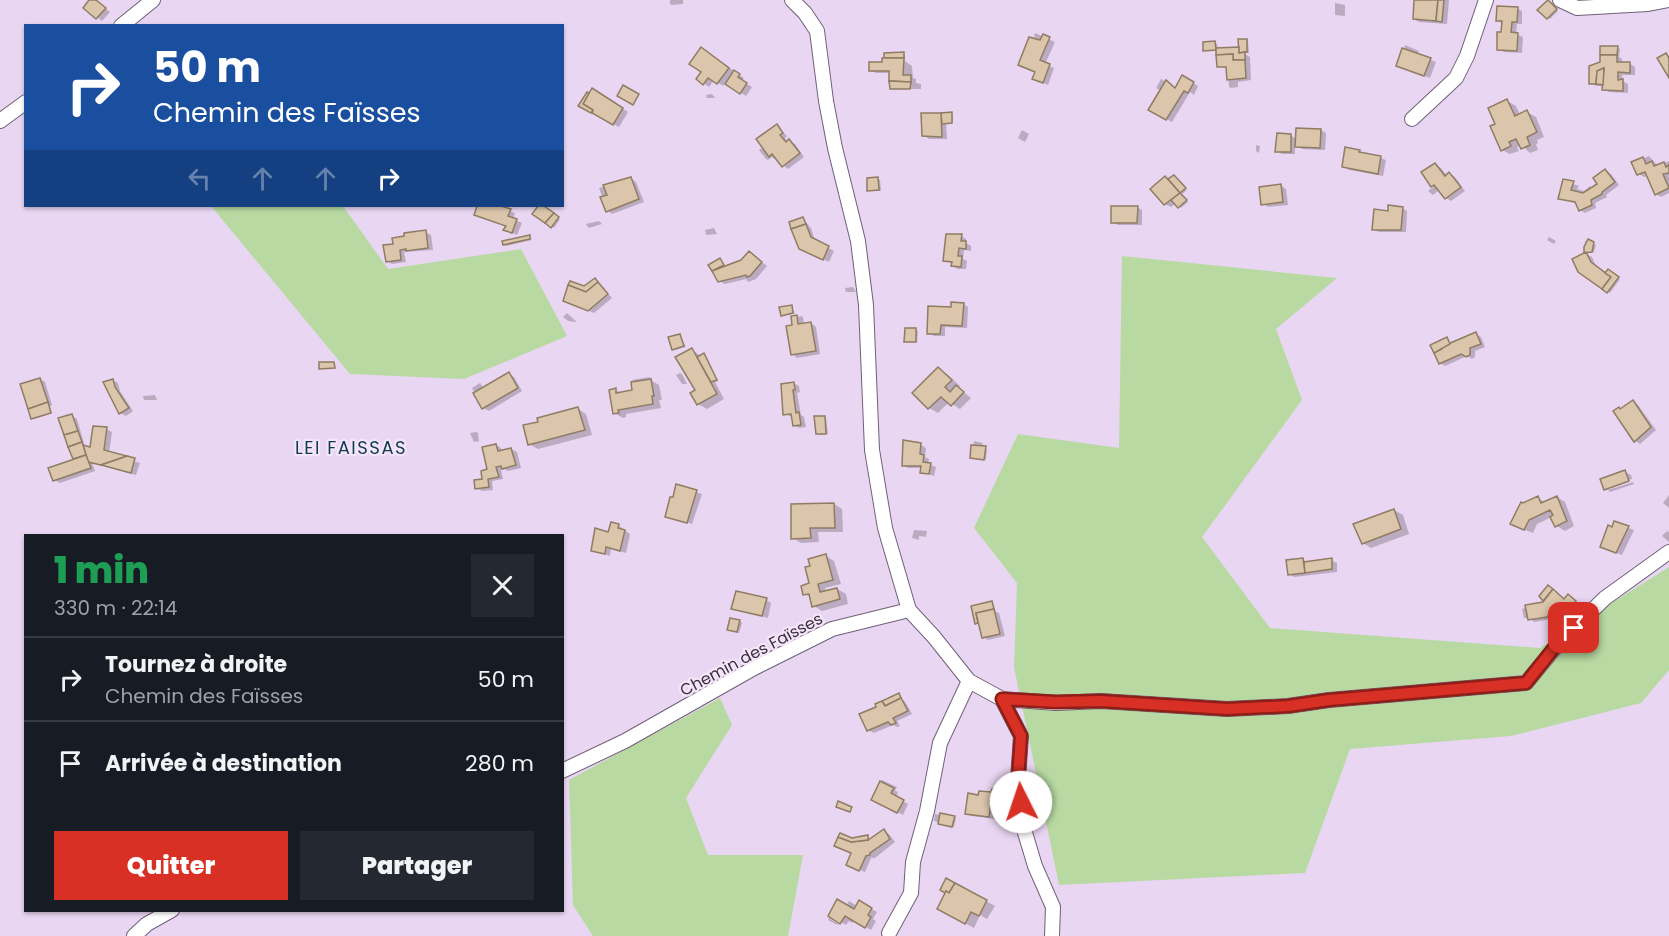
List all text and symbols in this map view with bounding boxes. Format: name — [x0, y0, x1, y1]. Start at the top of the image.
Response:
text: 50 m — [153, 38, 261, 97]
icon: right — [54, 48, 132, 126]
text: Chemin des Faïsses — [153, 94, 421, 131]
icon: left — [183, 162, 216, 195]
icon: ahead — [246, 162, 279, 195]
icon: ahead — [309, 162, 342, 195]
icon: right — [372, 162, 405, 195]
district label: LEI FAISSAS — [295, 435, 407, 460]
text: 1 min — [54, 545, 149, 596]
button: close — [471, 554, 534, 617]
text: 330 m · 22:14 — [54, 594, 177, 622]
pin — [1548, 602, 1599, 653]
street label: Chemin des Faïsses — [676, 607, 827, 702]
icon: arrive — [1557, 611, 1590, 644]
text: Tournez à droite — [105, 649, 287, 680]
icon: right — [54, 663, 87, 696]
text: 50 m — [478, 664, 534, 695]
text: Chemin des Faïsses — [105, 682, 303, 710]
icon: arrive — [54, 747, 87, 780]
text: Arrivée à destination — [105, 748, 342, 779]
text: 280 m — [465, 748, 534, 779]
position arrow — [989, 770, 1053, 834]
button: Quitter — [54, 831, 288, 900]
button: Partager — [300, 831, 534, 900]

